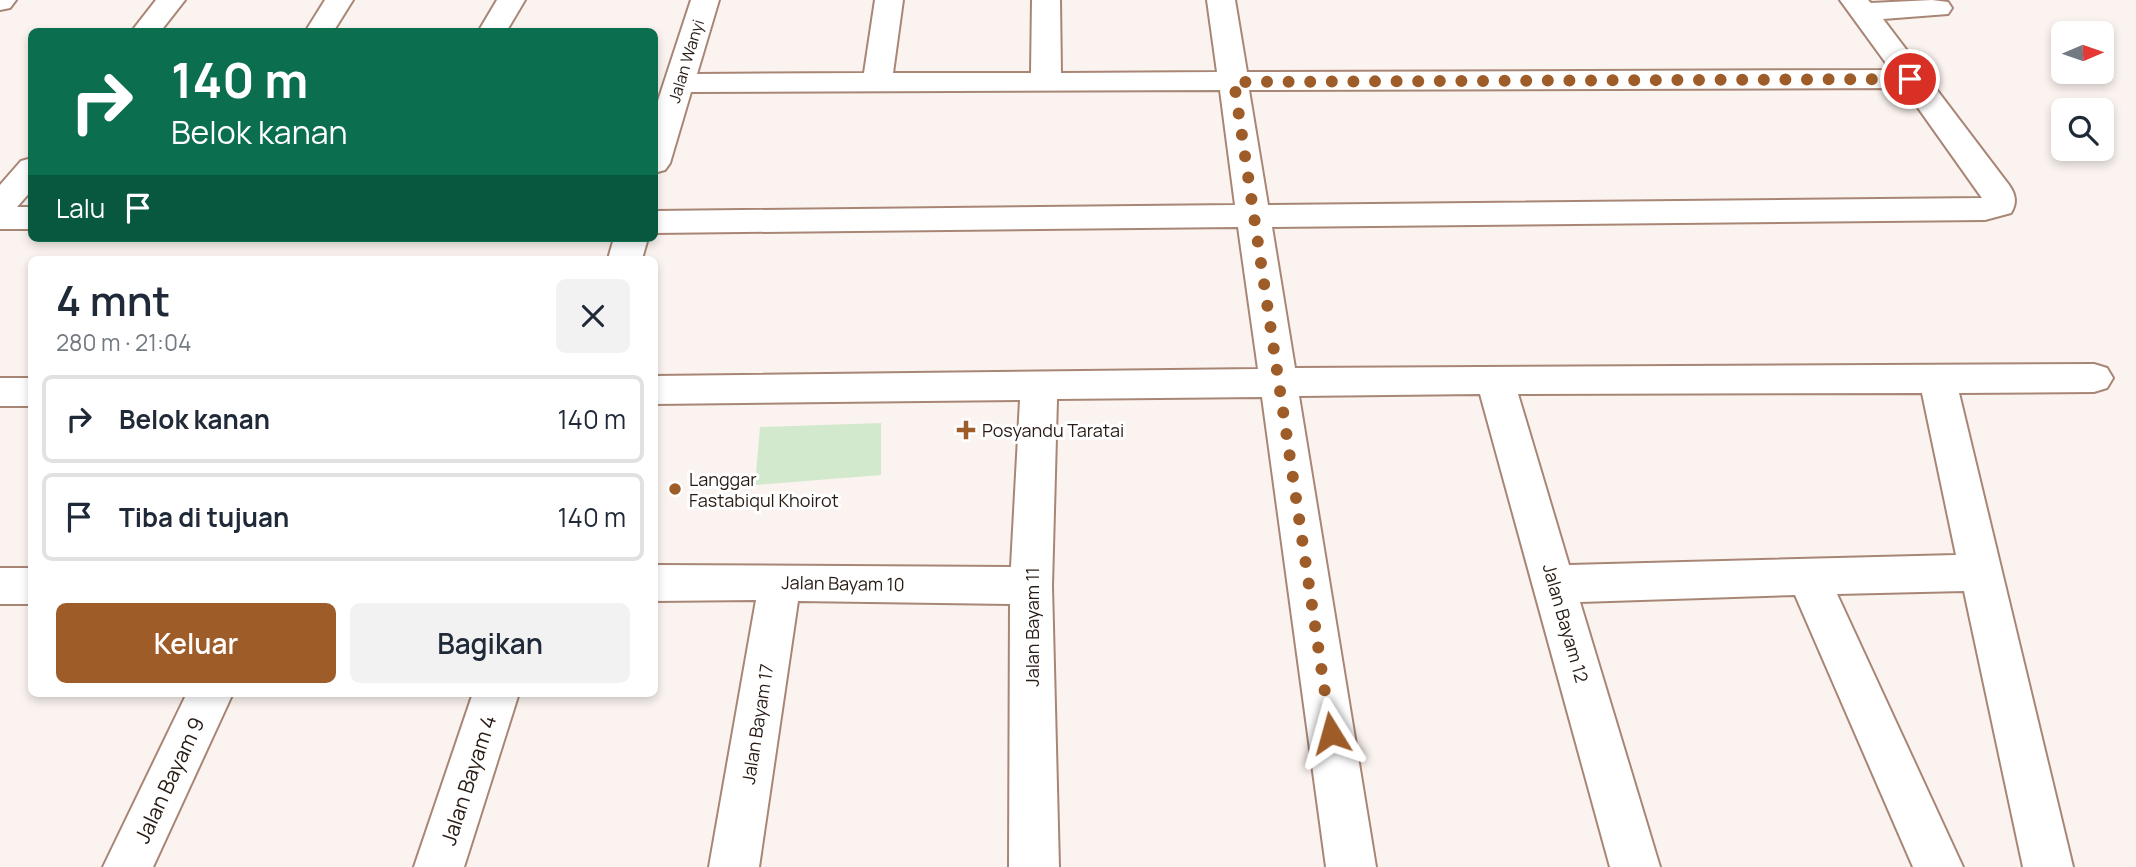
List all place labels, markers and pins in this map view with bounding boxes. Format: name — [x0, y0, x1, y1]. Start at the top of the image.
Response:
pin — [1880, 49, 1940, 109]
place label: Posyandu Taratai — [982, 418, 1124, 442]
marker: Posyandu Taratai — [956, 420, 976, 440]
place label: Langgar Fastabiqul Khoirot — [689, 467, 839, 512]
marker: Langgar Fastabiqul Khoirot — [667, 481, 683, 497]

